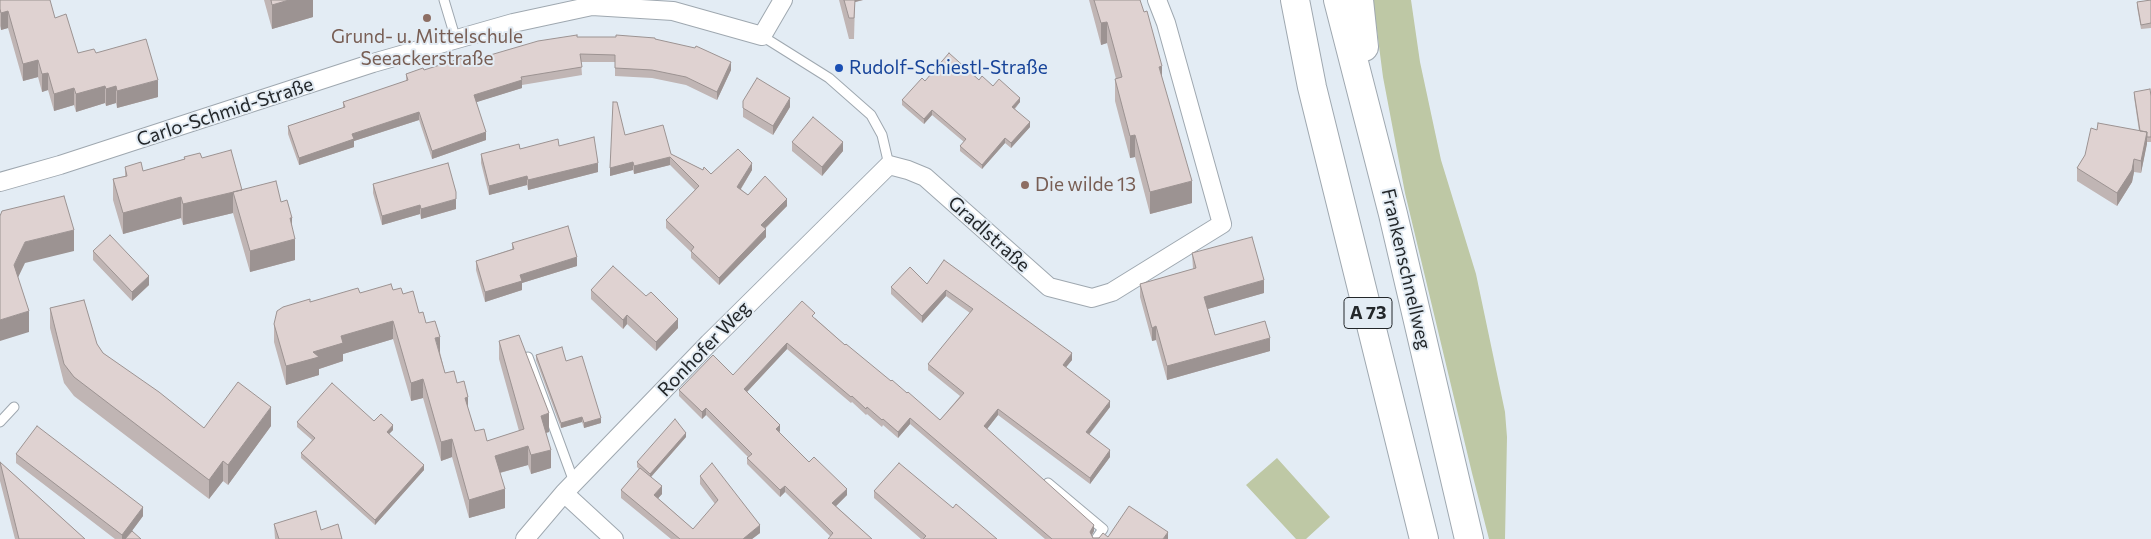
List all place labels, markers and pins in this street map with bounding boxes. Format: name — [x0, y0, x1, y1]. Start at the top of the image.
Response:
marker: Grund- u. Mittelschule Seeackerstraße — [421, 12, 433, 24]
place label: Grund- u. Mittelschule Seeackerstraße — [331, 26, 523, 70]
place label: Rudolf-Schiestl-Straße — [849, 57, 1048, 79]
marker: Rudolf-Schiestl-Straße — [833, 62, 845, 74]
place label: Die wilde 13 — [1035, 174, 1136, 196]
marker: Die wilde 13 — [1019, 179, 1031, 191]

